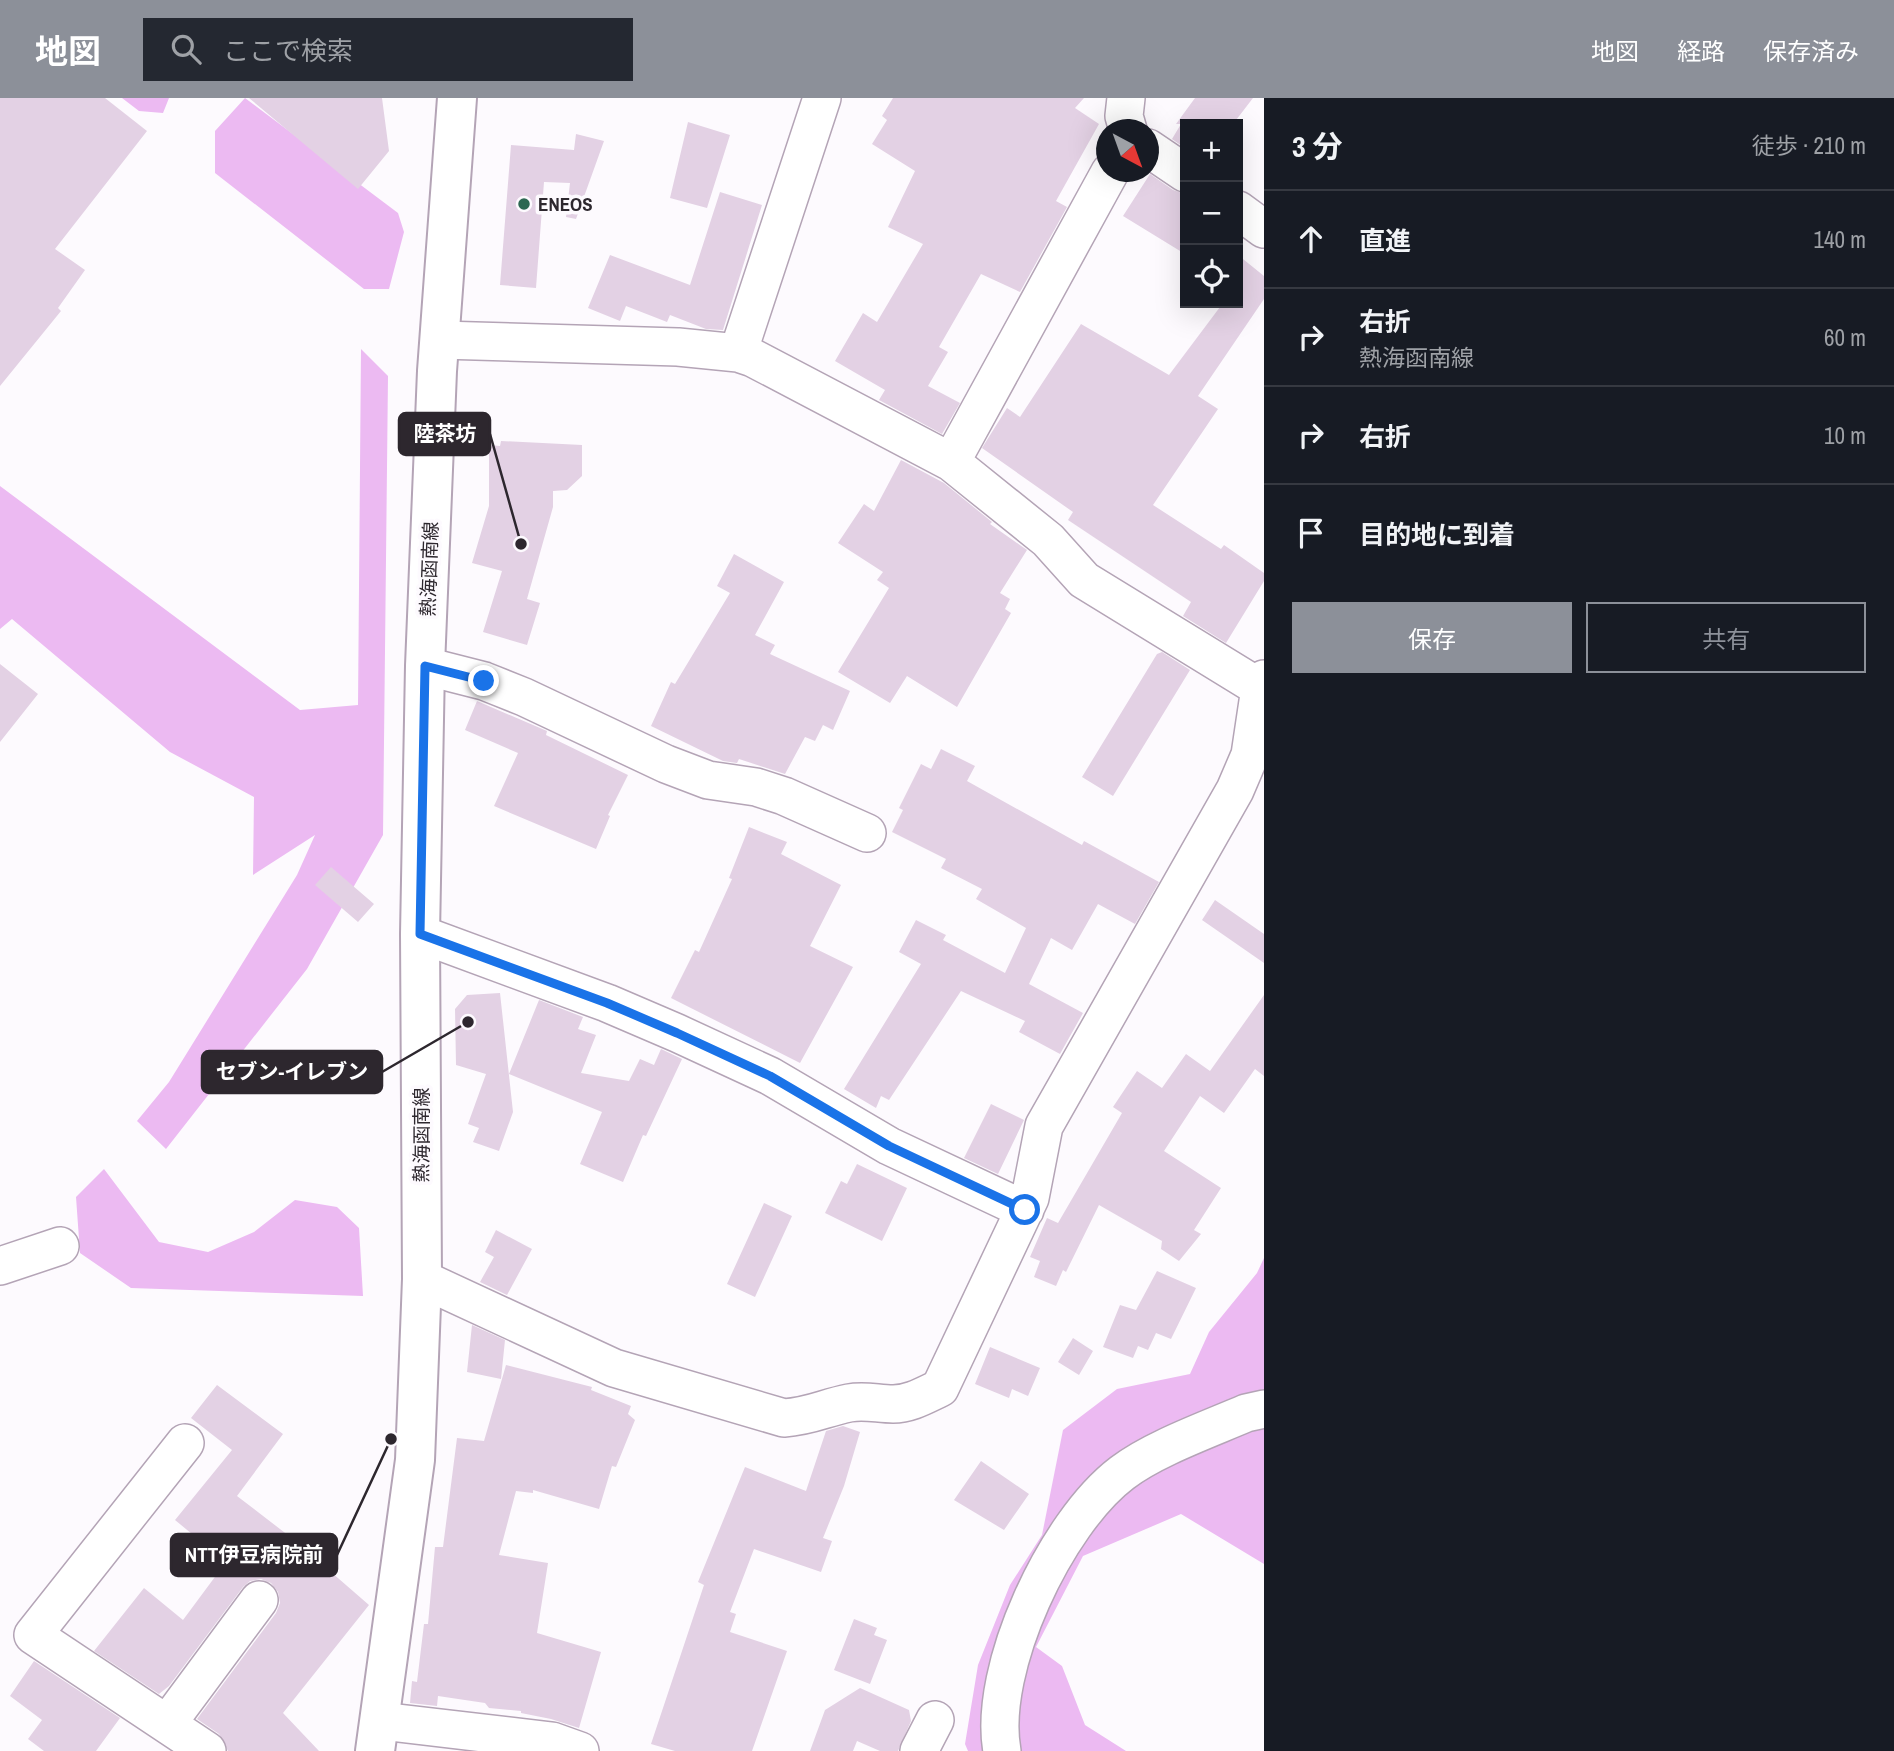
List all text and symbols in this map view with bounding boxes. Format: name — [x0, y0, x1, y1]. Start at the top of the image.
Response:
search box — [143, 18, 633, 81]
text: 地図 — [35, 29, 101, 73]
icon: search — [167, 30, 205, 68]
text: ここで検索 — [223, 33, 353, 68]
text: 地図 — [1591, 35, 1639, 67]
text: 経路 — [1677, 35, 1725, 67]
text: 保存済み — [1763, 35, 1859, 67]
north arrow — [1096, 119, 1159, 182]
map controls — [1180, 119, 1243, 308]
button: + — [1180, 119, 1243, 182]
text: 3 分 — [1292, 126, 1343, 166]
text: 徒歩 · 210 m — [1752, 130, 1866, 161]
button: − — [1180, 182, 1243, 245]
place label: ENEOS — [538, 191, 593, 217]
marker: ENEOS — [516, 196, 532, 212]
icon: ahead — [1292, 220, 1330, 258]
text: 直進 — [1359, 223, 1411, 258]
text: 140 m — [1814, 224, 1866, 255]
button: locate — [1180, 245, 1243, 308]
text: 右折 — [1359, 304, 1411, 339]
icon: right — [1292, 318, 1330, 356]
text: 60 m — [1824, 322, 1866, 353]
text: 熱海函南線 — [1359, 342, 1474, 373]
callout: 陸茶坊 — [399, 413, 490, 455]
icon: right — [1292, 416, 1330, 454]
text: 陸茶坊 — [414, 419, 477, 448]
text: 右折 — [1359, 419, 1411, 454]
text: 10 m — [1824, 420, 1866, 451]
icon: arrive — [1292, 514, 1330, 552]
text: 目的地に到着 — [1359, 517, 1515, 552]
street label: 熱海函南線 — [414, 521, 444, 617]
button: 保存 — [1292, 602, 1572, 673]
button: 共有 — [1586, 602, 1866, 673]
route end — [468, 665, 499, 696]
callout: セブン-イレブン — [202, 1051, 382, 1093]
text: セブン-イレブン — [216, 1057, 368, 1086]
street label: 熱海函南線 — [408, 1087, 434, 1183]
route start — [1009, 1194, 1040, 1225]
callout: NTT伊豆病院前 — [171, 1534, 337, 1576]
text: NTT伊豆病院前 — [185, 1540, 323, 1569]

